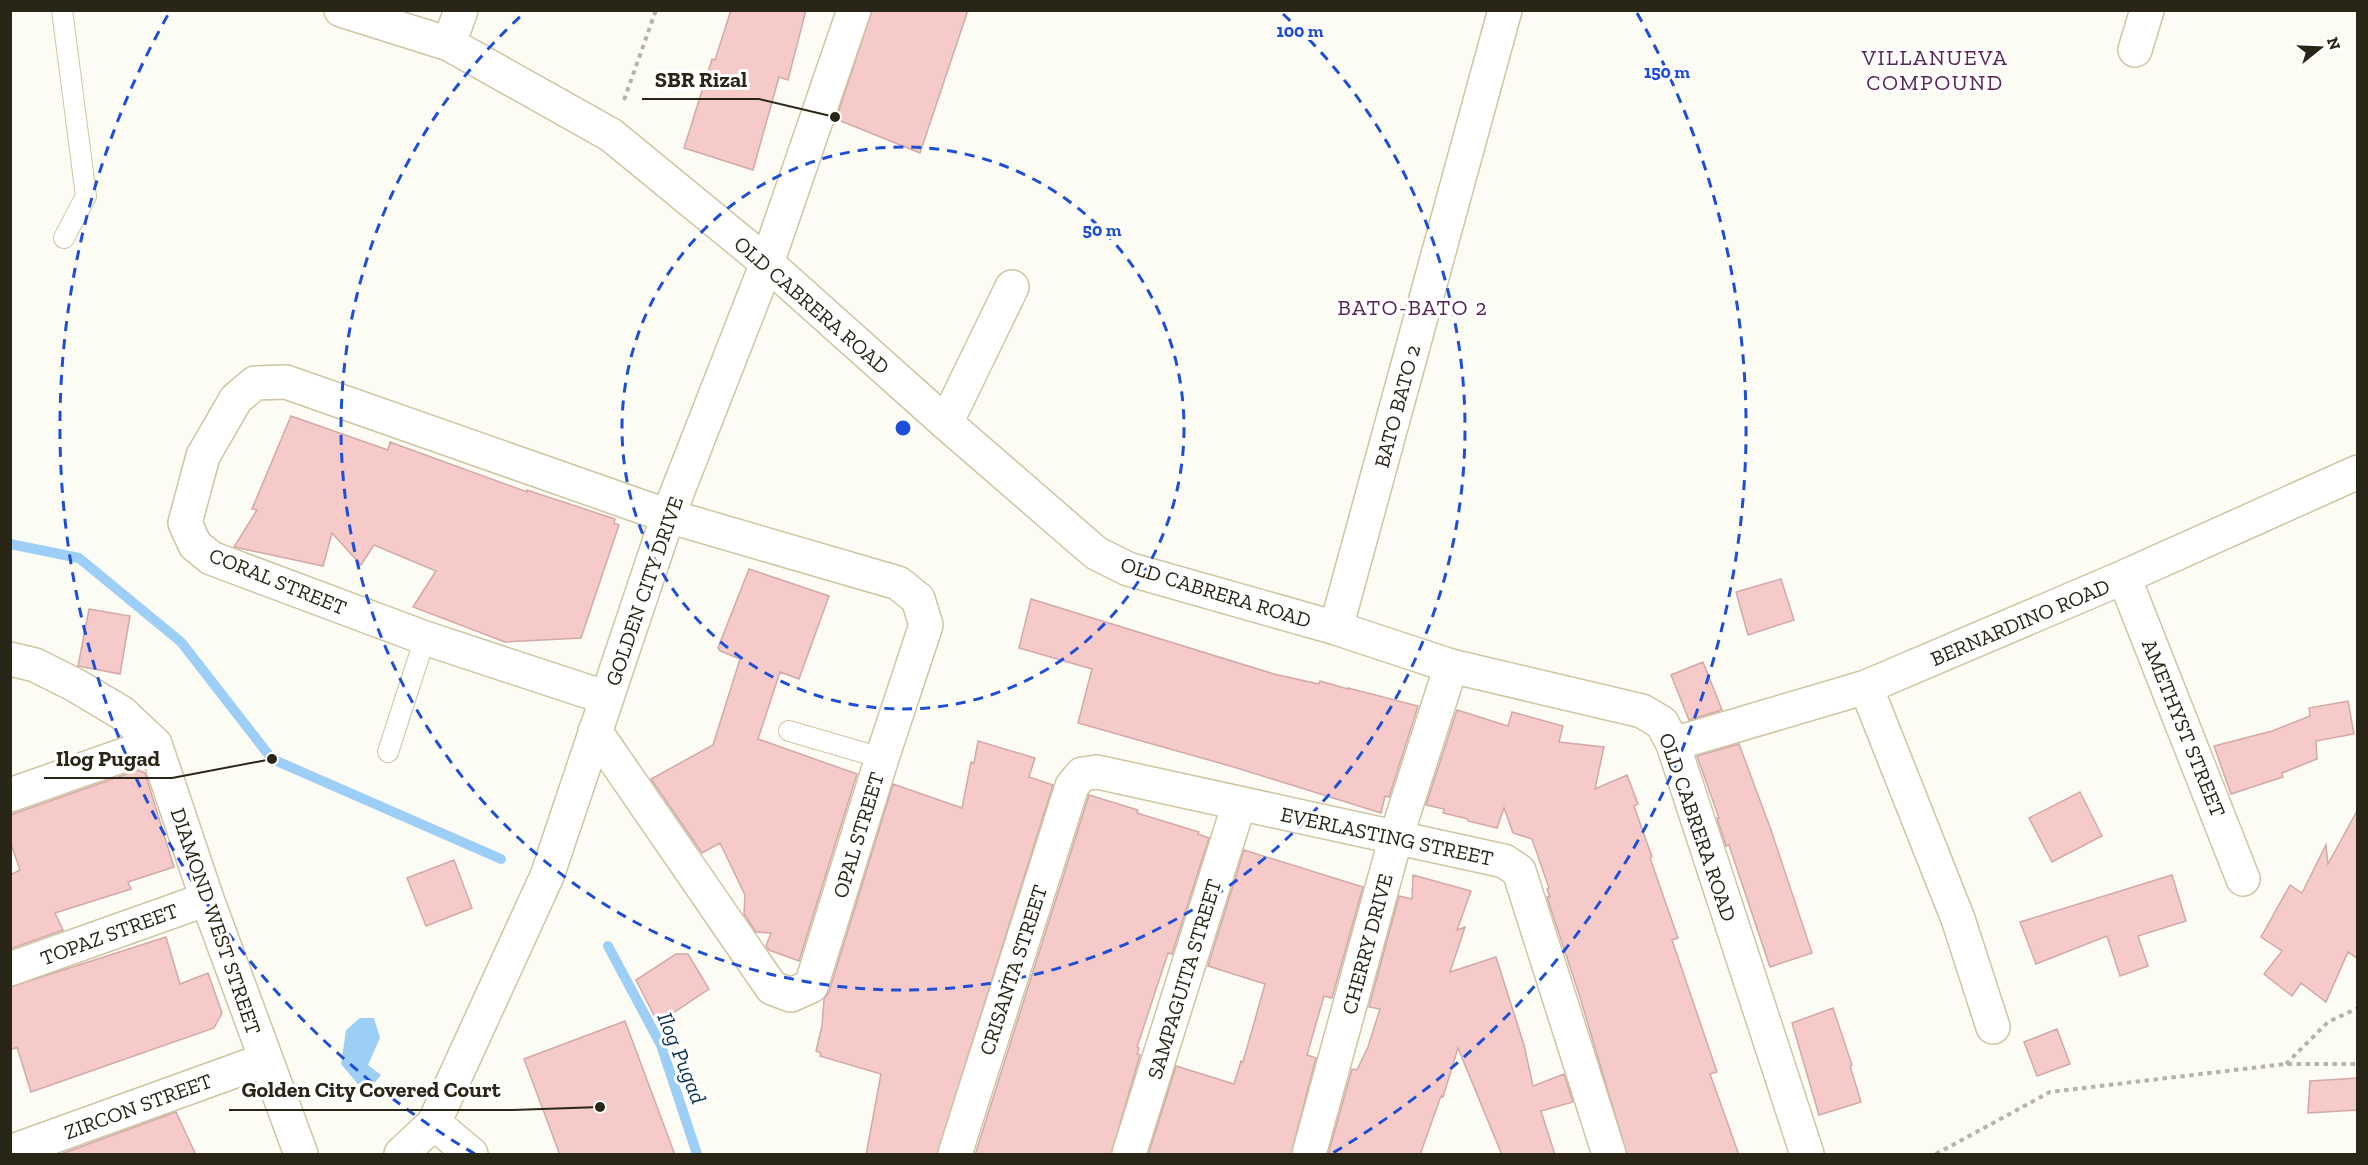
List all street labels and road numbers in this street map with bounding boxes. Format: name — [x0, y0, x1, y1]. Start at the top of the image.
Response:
street label: OLD CABRERA ROAD — [729, 231, 895, 379]
street label: BATO BATO 2 — [1369, 342, 1425, 470]
street label: GOLDEN CITY DRIVE — [600, 493, 688, 689]
street label: CORAL STREET — [206, 542, 350, 620]
street label: OLD CABRERA ROAD — [1118, 551, 1314, 633]
street label: BERNARDINO ROAD — [1927, 573, 2113, 671]
street label: AMETHYST STREET — [2137, 635, 2231, 821]
street label: OLD CABRERA ROAD — [1654, 729, 1742, 925]
street label: OPAL STREET — [827, 769, 889, 901]
street label: EVERLASTING STREET — [1278, 801, 1496, 871]
street label: DIAMOND WEST STREET — [165, 804, 267, 1038]
street label: CHERRY DRIVE — [1336, 871, 1398, 1017]
street label: SAMPAGUITA STREET — [1142, 876, 1226, 1082]
street label: CRISANTA STREET — [974, 882, 1052, 1058]
street label: TOPAZ STREET — [37, 898, 181, 970]
street label: ZIRCON STREET — [61, 1068, 215, 1144]

